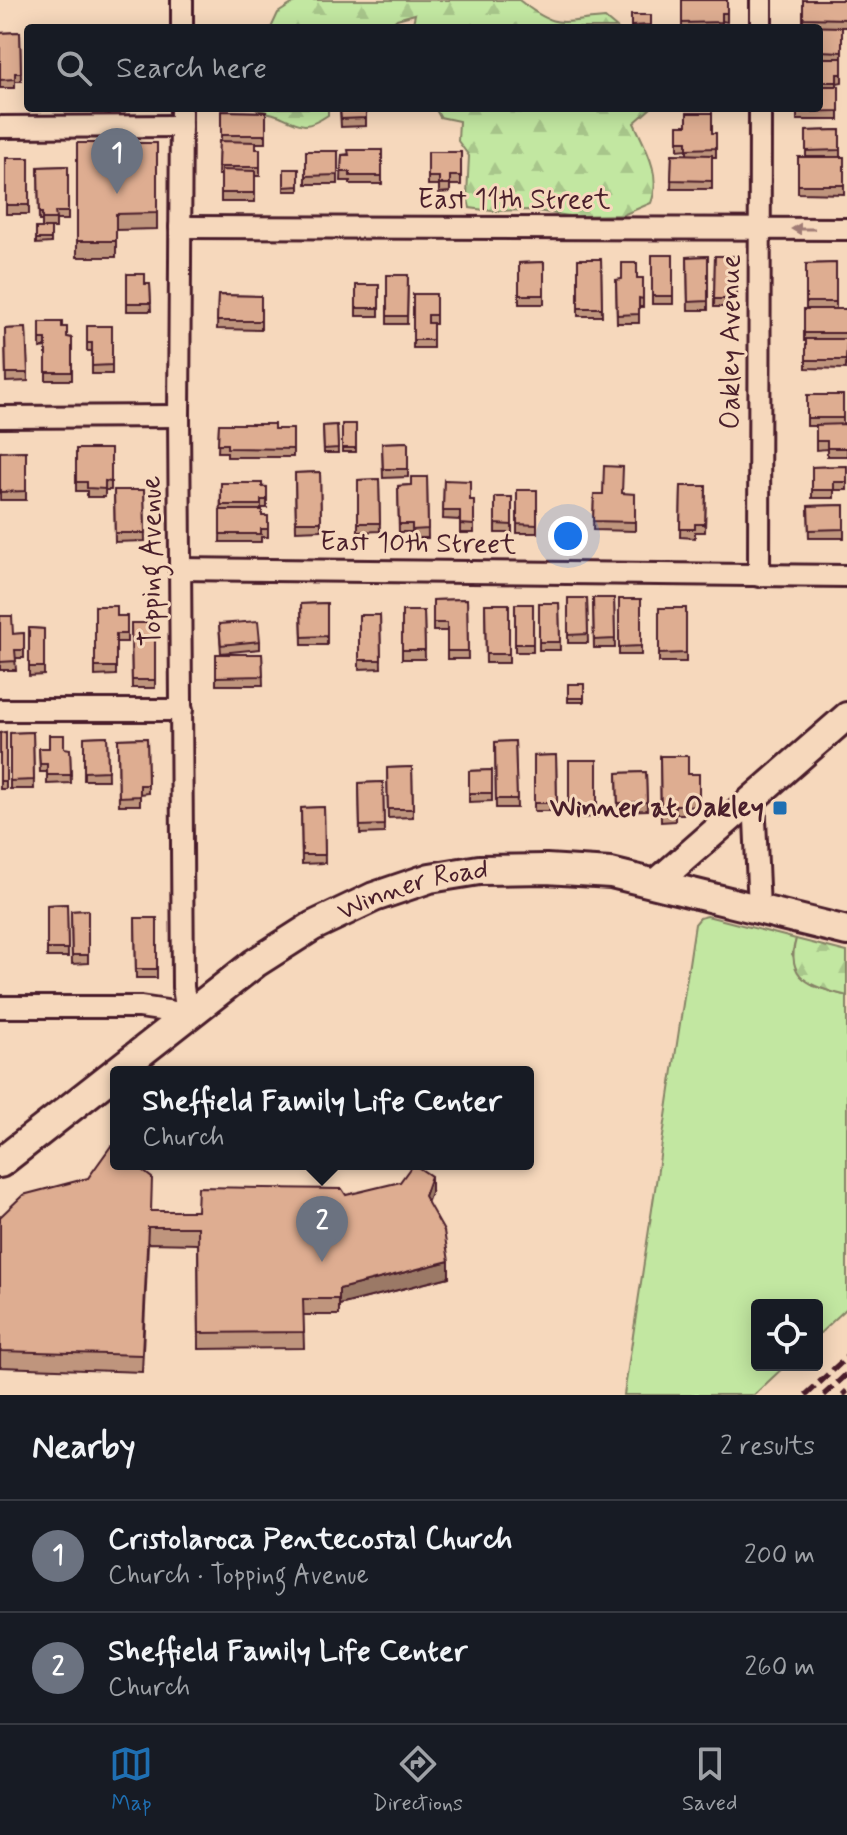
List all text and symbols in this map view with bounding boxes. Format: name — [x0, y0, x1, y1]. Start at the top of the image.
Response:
search box — [24, 24, 823, 112]
icon: search — [52, 46, 96, 90]
text: Search here — [116, 49, 267, 88]
pin: 1 — [91, 128, 143, 194]
street label: East 11th Street — [418, 182, 611, 219]
one-way arrow — [790, 222, 815, 235]
street label: Oakley Avenue — [713, 255, 750, 429]
street label: Topping Avenue — [134, 476, 174, 646]
your location — [548, 516, 588, 556]
street label: East 10th Street — [319, 524, 517, 564]
place label: Winner at Oakley — [550, 790, 764, 827]
marker: Winner at Oakley — [771, 799, 789, 817]
street label: Winner Road — [331, 851, 488, 930]
popup — [110, 1066, 534, 1170]
text: Sheffield Family Life Center — [142, 1082, 502, 1121]
text: Church — [142, 1121, 224, 1155]
pin: 2 — [296, 1196, 348, 1262]
map controls — [751, 1299, 823, 1371]
button: locate — [751, 1299, 823, 1371]
text: Nearby — [32, 1425, 136, 1470]
text: 2 results — [720, 1430, 815, 1464]
text: Cristolaroca Pentecostal Church — [108, 1520, 512, 1559]
text: 1 — [52, 1539, 64, 1573]
text: 200 m — [744, 1539, 815, 1573]
text: Church · Topping Avenue — [108, 1559, 369, 1593]
text: Sheffield Family Life Center — [108, 1632, 468, 1671]
text: 2 — [52, 1651, 64, 1685]
text: 260 m — [745, 1651, 815, 1685]
text: Church — [108, 1671, 190, 1705]
tab: Map — [109, 1742, 153, 1818]
tab: Directions — [372, 1742, 463, 1818]
tab: Saved — [682, 1742, 737, 1818]

